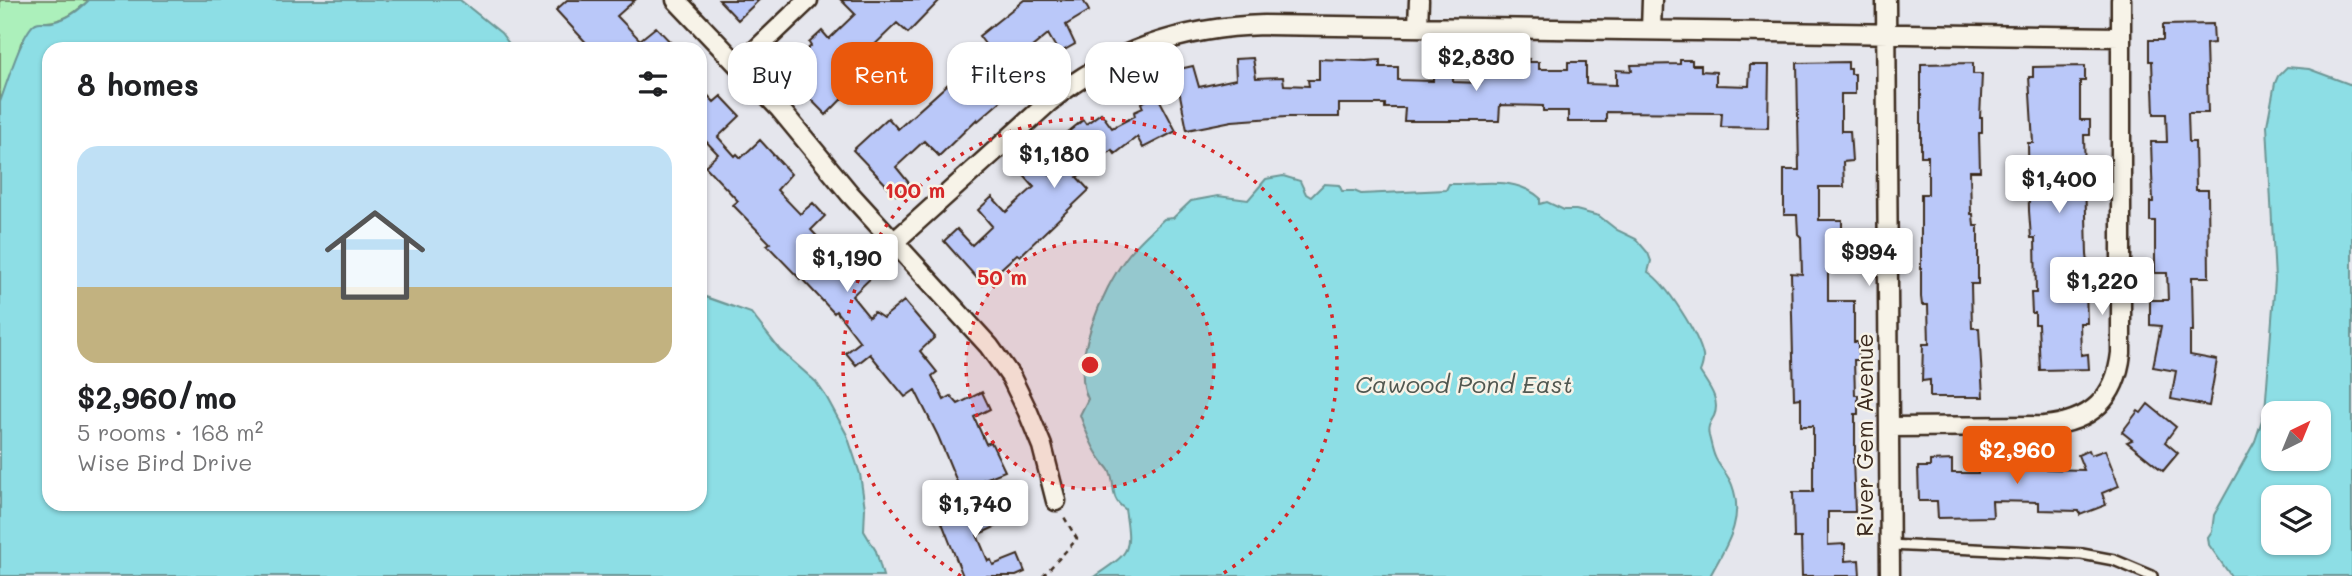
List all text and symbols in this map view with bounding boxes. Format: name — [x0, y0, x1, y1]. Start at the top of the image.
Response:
pin: $2,830 — [1419, 34, 1533, 93]
text: $2,830 — [1438, 41, 1514, 71]
chip: Buy — [728, 42, 817, 105]
chip: Rent — [831, 42, 933, 105]
chip: Filters — [947, 42, 1071, 105]
chip: New — [1085, 42, 1184, 105]
text: 8 homes — [77, 64, 199, 104]
icon: filters — [634, 65, 672, 103]
pin: $1,180 — [997, 130, 1111, 190]
text: $1,180 — [1019, 138, 1089, 168]
pin: $1,400 — [2002, 156, 2116, 215]
text: $1,400 — [2021, 163, 2097, 193]
text: 100 m — [885, 176, 945, 203]
icon: home — [312, 192, 438, 318]
pin: $994 — [1828, 229, 1910, 288]
pin: $1,190 — [790, 234, 904, 294]
text: $994 — [1841, 236, 1897, 266]
text: $1,190 — [812, 242, 882, 272]
pin: $1,220 — [2045, 258, 2159, 317]
text: 50 m — [977, 263, 1027, 290]
text: $1,220 — [2066, 265, 2138, 295]
street label: River Gem Avenue — [1849, 333, 1879, 537]
centre of rings — [1078, 353, 1102, 377]
water label: Cawood Pond East — [1355, 368, 1573, 399]
text: $2,960/mo — [77, 377, 237, 417]
north arrow — [2261, 401, 2331, 471]
map controls — [2261, 401, 2331, 555]
text: 5 rooms · 168 m² — [77, 417, 263, 447]
pin: $2,960 — [1960, 426, 2074, 486]
text: $2,960 — [1979, 434, 2055, 464]
text: Wise Bird Drive — [77, 447, 253, 477]
pin: $1,740 — [918, 480, 1032, 540]
button: layers — [2261, 485, 2331, 555]
text: $1,740 — [938, 488, 1012, 518]

